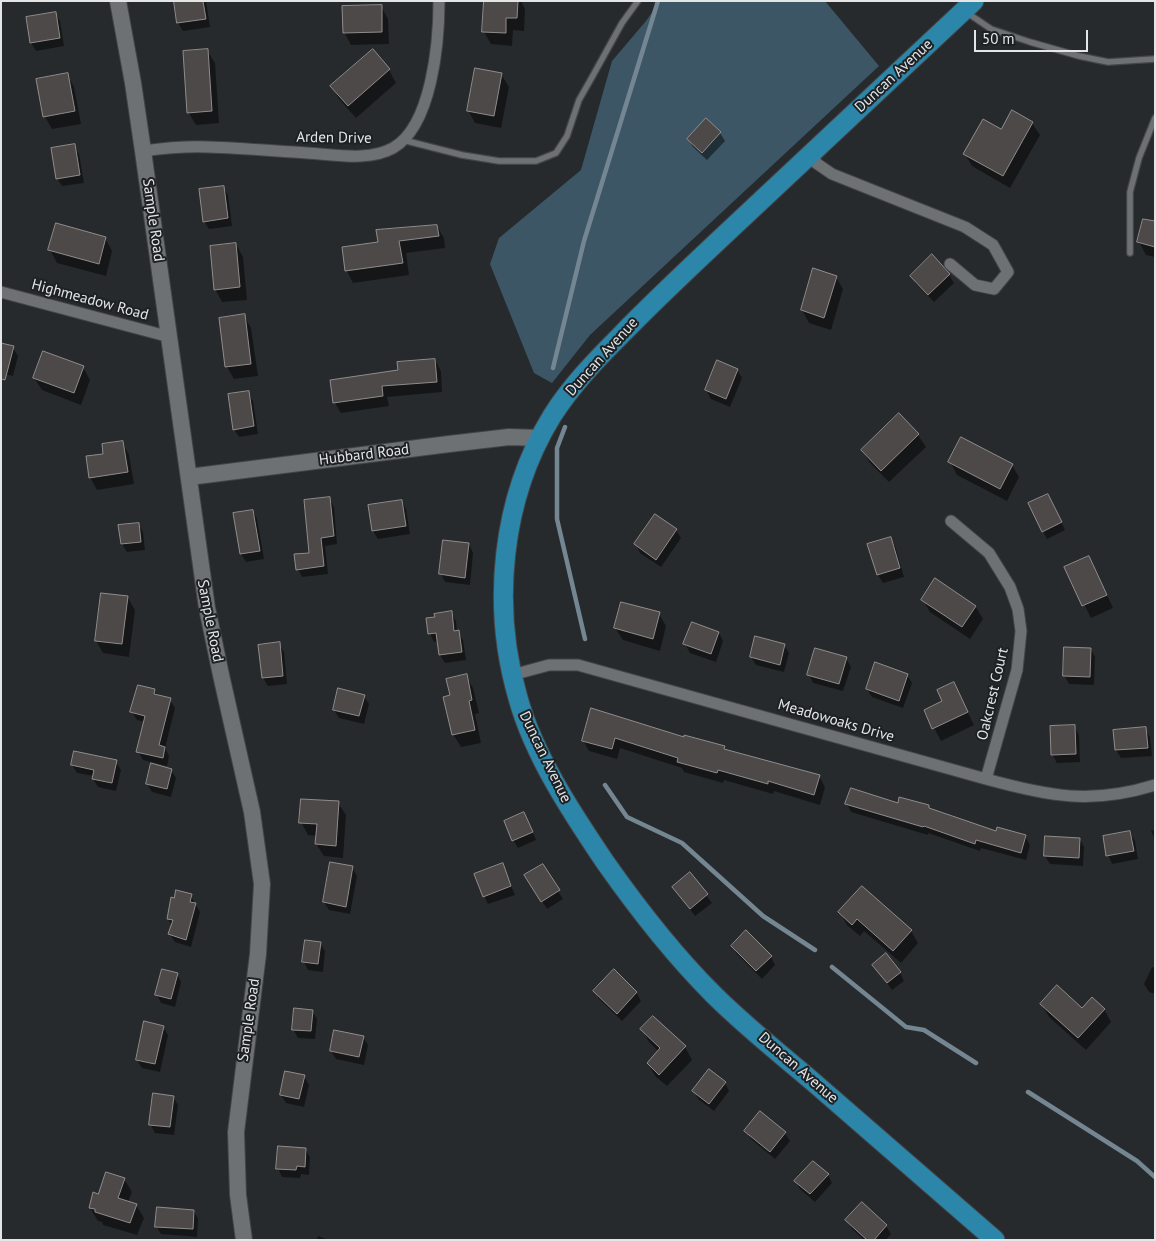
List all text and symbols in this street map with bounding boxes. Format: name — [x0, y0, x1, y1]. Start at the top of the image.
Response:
scale bar — [976, 20, 1090, 52]
text: 50 m — [982, 29, 1015, 48]
street label: Duncan Avenue — [852, 36, 936, 116]
street label: Arden Drive — [296, 128, 372, 148]
street label: Sample Road — [138, 177, 168, 263]
street label: Highmeadow Road — [30, 276, 150, 324]
street label: Duncan Avenue — [562, 314, 642, 400]
street label: Hubbard Road — [318, 441, 410, 469]
street label: Sample Road — [193, 578, 227, 664]
street label: Oakcrest Court — [974, 646, 1012, 742]
street label: Meadowoaks Drive — [776, 696, 896, 746]
street label: Duncan Avenue — [515, 708, 575, 806]
street label: Sample Road — [234, 977, 264, 1063]
street label: Duncan Avenue — [755, 1029, 841, 1107]

